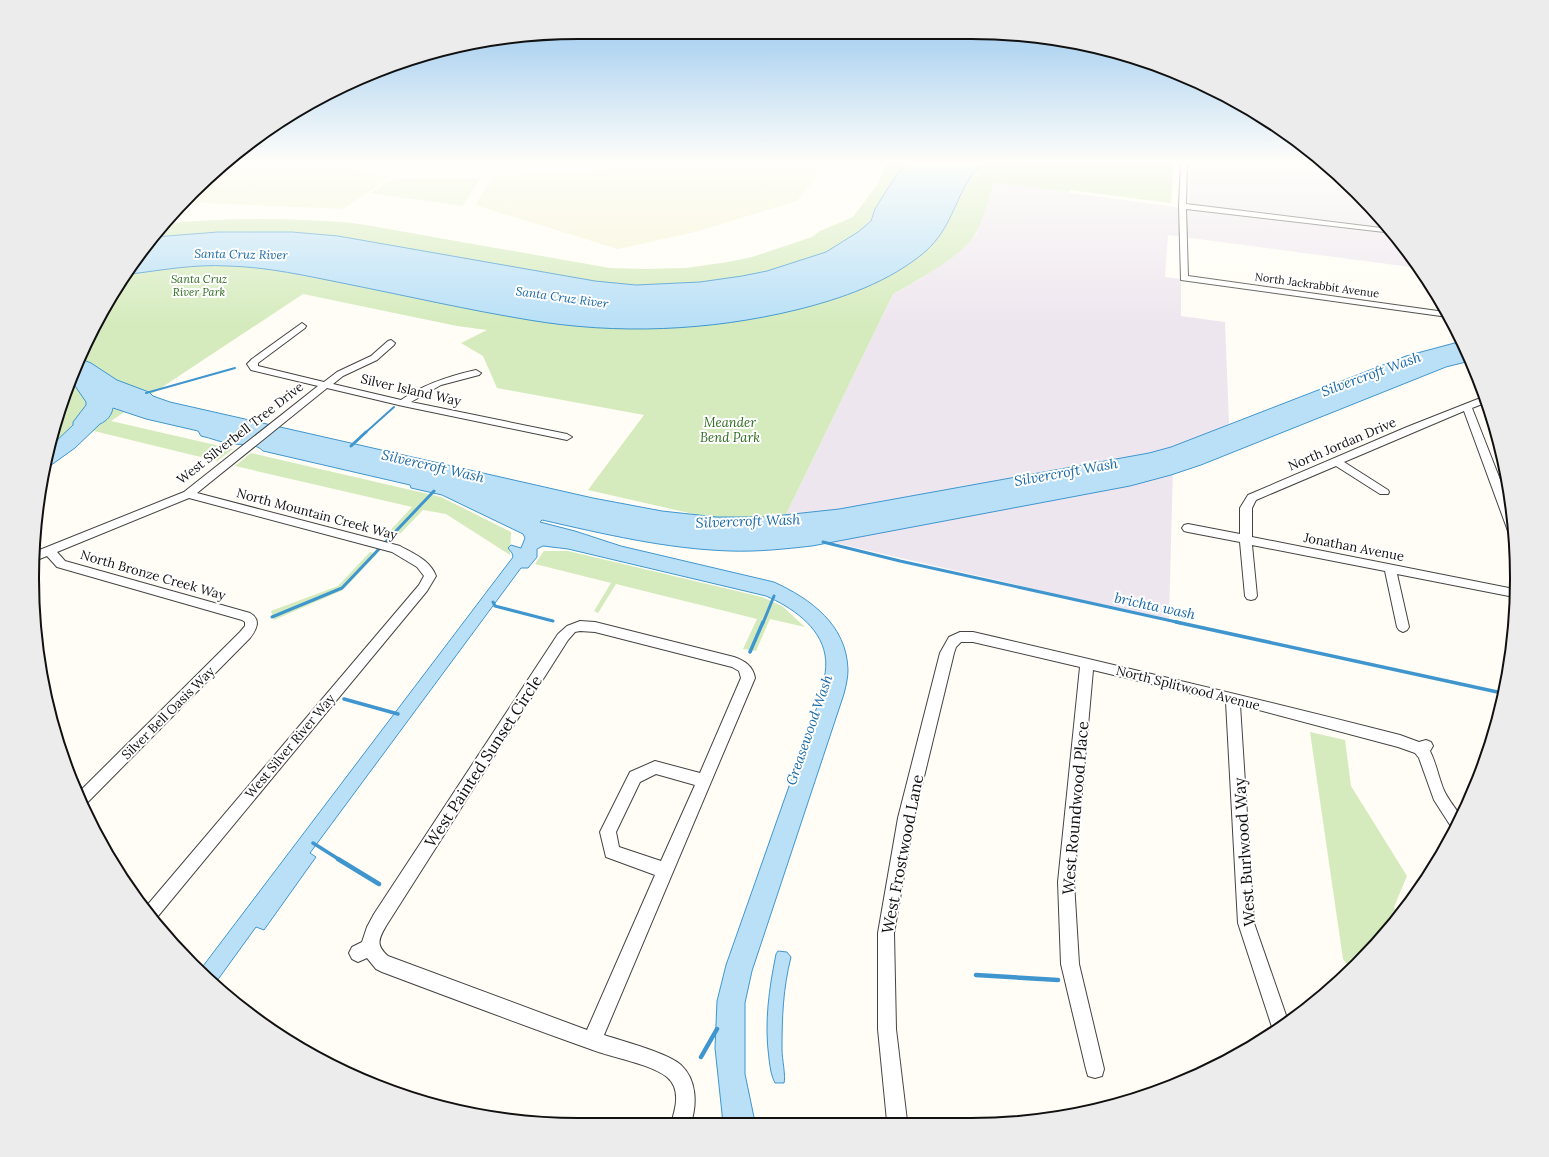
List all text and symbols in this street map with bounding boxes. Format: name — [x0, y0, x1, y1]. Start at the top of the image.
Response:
water label: Santa Cruz River — [194, 246, 288, 262]
street label: North Jackrabbit Avenue — [1254, 269, 1380, 301]
park label: Santa Cruz River Park — [171, 272, 227, 299]
water label: Santa Cruz River — [515, 283, 610, 311]
water label: Silvercroft Wash — [1319, 348, 1423, 400]
street label: Silver Island Way — [359, 370, 463, 410]
street label: West Silverbell Tree Drive — [173, 378, 307, 488]
park label: Meander Bend Park — [700, 414, 760, 446]
street label: North Jordan Drive — [1285, 414, 1399, 474]
water label: Silvercroft Wash — [380, 445, 486, 487]
water label: Silvercroft Wash — [1013, 454, 1119, 490]
street label: North Mountain Creek Way — [235, 484, 399, 544]
water label: Silvercroft Wash — [695, 510, 801, 532]
street label: Jonathan Avenue — [1301, 529, 1406, 565]
street label: North Bronze Creek Way — [78, 546, 228, 604]
water label: brichta wash — [1113, 589, 1197, 623]
street label: North Splitwood Avenue — [1114, 662, 1262, 714]
street label: Silver Bell Oasis Way — [118, 663, 218, 763]
street label: West Painted Sunset Circle — [420, 671, 546, 851]
water label: Greasewood Wash — [782, 672, 836, 788]
street label: West Silver River Way — [241, 690, 339, 802]
street label: West Roundwood Place — [1057, 720, 1093, 896]
street label: West Frostwood Lane — [877, 772, 927, 935]
street label: West Burlwood Way — [1229, 776, 1259, 927]

